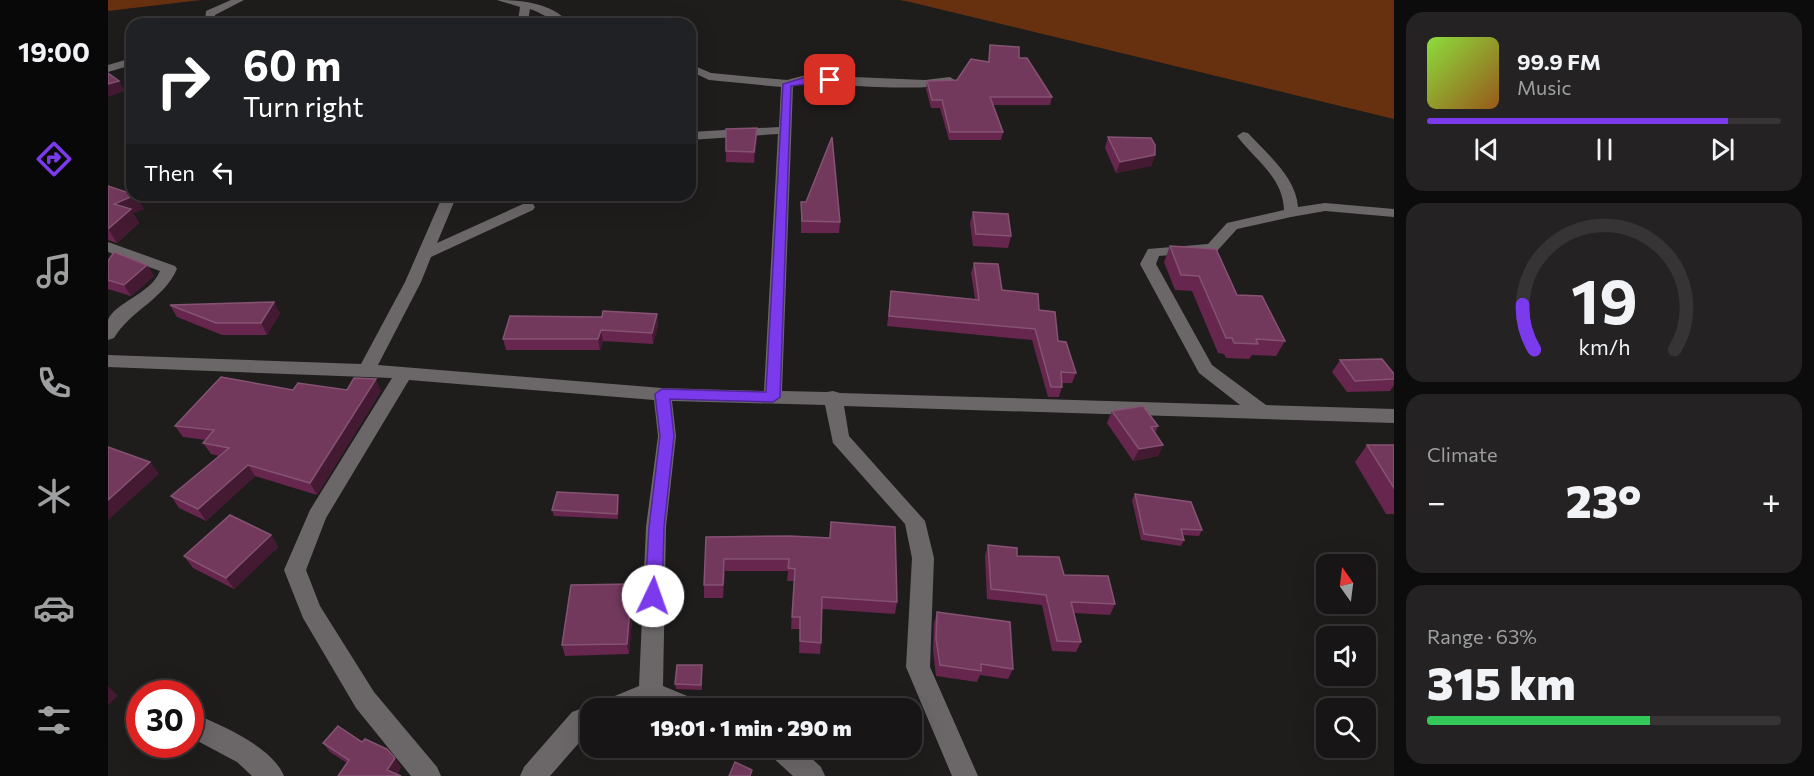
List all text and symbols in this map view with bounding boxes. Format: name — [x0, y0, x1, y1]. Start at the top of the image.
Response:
text: 19:00 — [18, 35, 90, 68]
text: 60 m — [243, 38, 342, 90]
icon: right — [144, 42, 222, 120]
text: 99.9 FM — [1517, 48, 1601, 75]
pin — [804, 54, 855, 105]
icon: arrive — [813, 63, 846, 96]
text: Music — [1517, 75, 1571, 99]
text: Turn right — [243, 90, 363, 123]
icon: previous — [1470, 133, 1503, 166]
icon: pause — [1588, 133, 1621, 166]
icon: next — [1706, 133, 1739, 166]
icon: directions — [33, 138, 75, 180]
icon: left — [207, 156, 240, 189]
text: Then — [144, 159, 195, 186]
icon: music — [33, 250, 75, 292]
text: 19 — [1571, 261, 1637, 337]
text: km/h — [1578, 333, 1630, 359]
icon: phone — [33, 362, 75, 404]
text: Climate — [1427, 442, 1497, 466]
text: 23° — [1566, 472, 1642, 527]
icon: climate — [33, 475, 75, 517]
text: − — [1427, 480, 1446, 521]
text: + — [1762, 480, 1781, 521]
north arrow — [1316, 554, 1376, 614]
map controls — [1316, 554, 1376, 758]
position arrow — [621, 564, 685, 628]
icon: car — [33, 587, 75, 629]
text: Range · 63% — [1427, 624, 1537, 648]
button: sound — [1316, 626, 1376, 686]
text: 315 km — [1427, 654, 1575, 709]
speed limit sign: 30 — [126, 680, 204, 758]
button: search — [1316, 698, 1376, 758]
icon: filters — [33, 699, 75, 741]
text: 19:01 · 1 min · 290 m — [650, 714, 852, 741]

